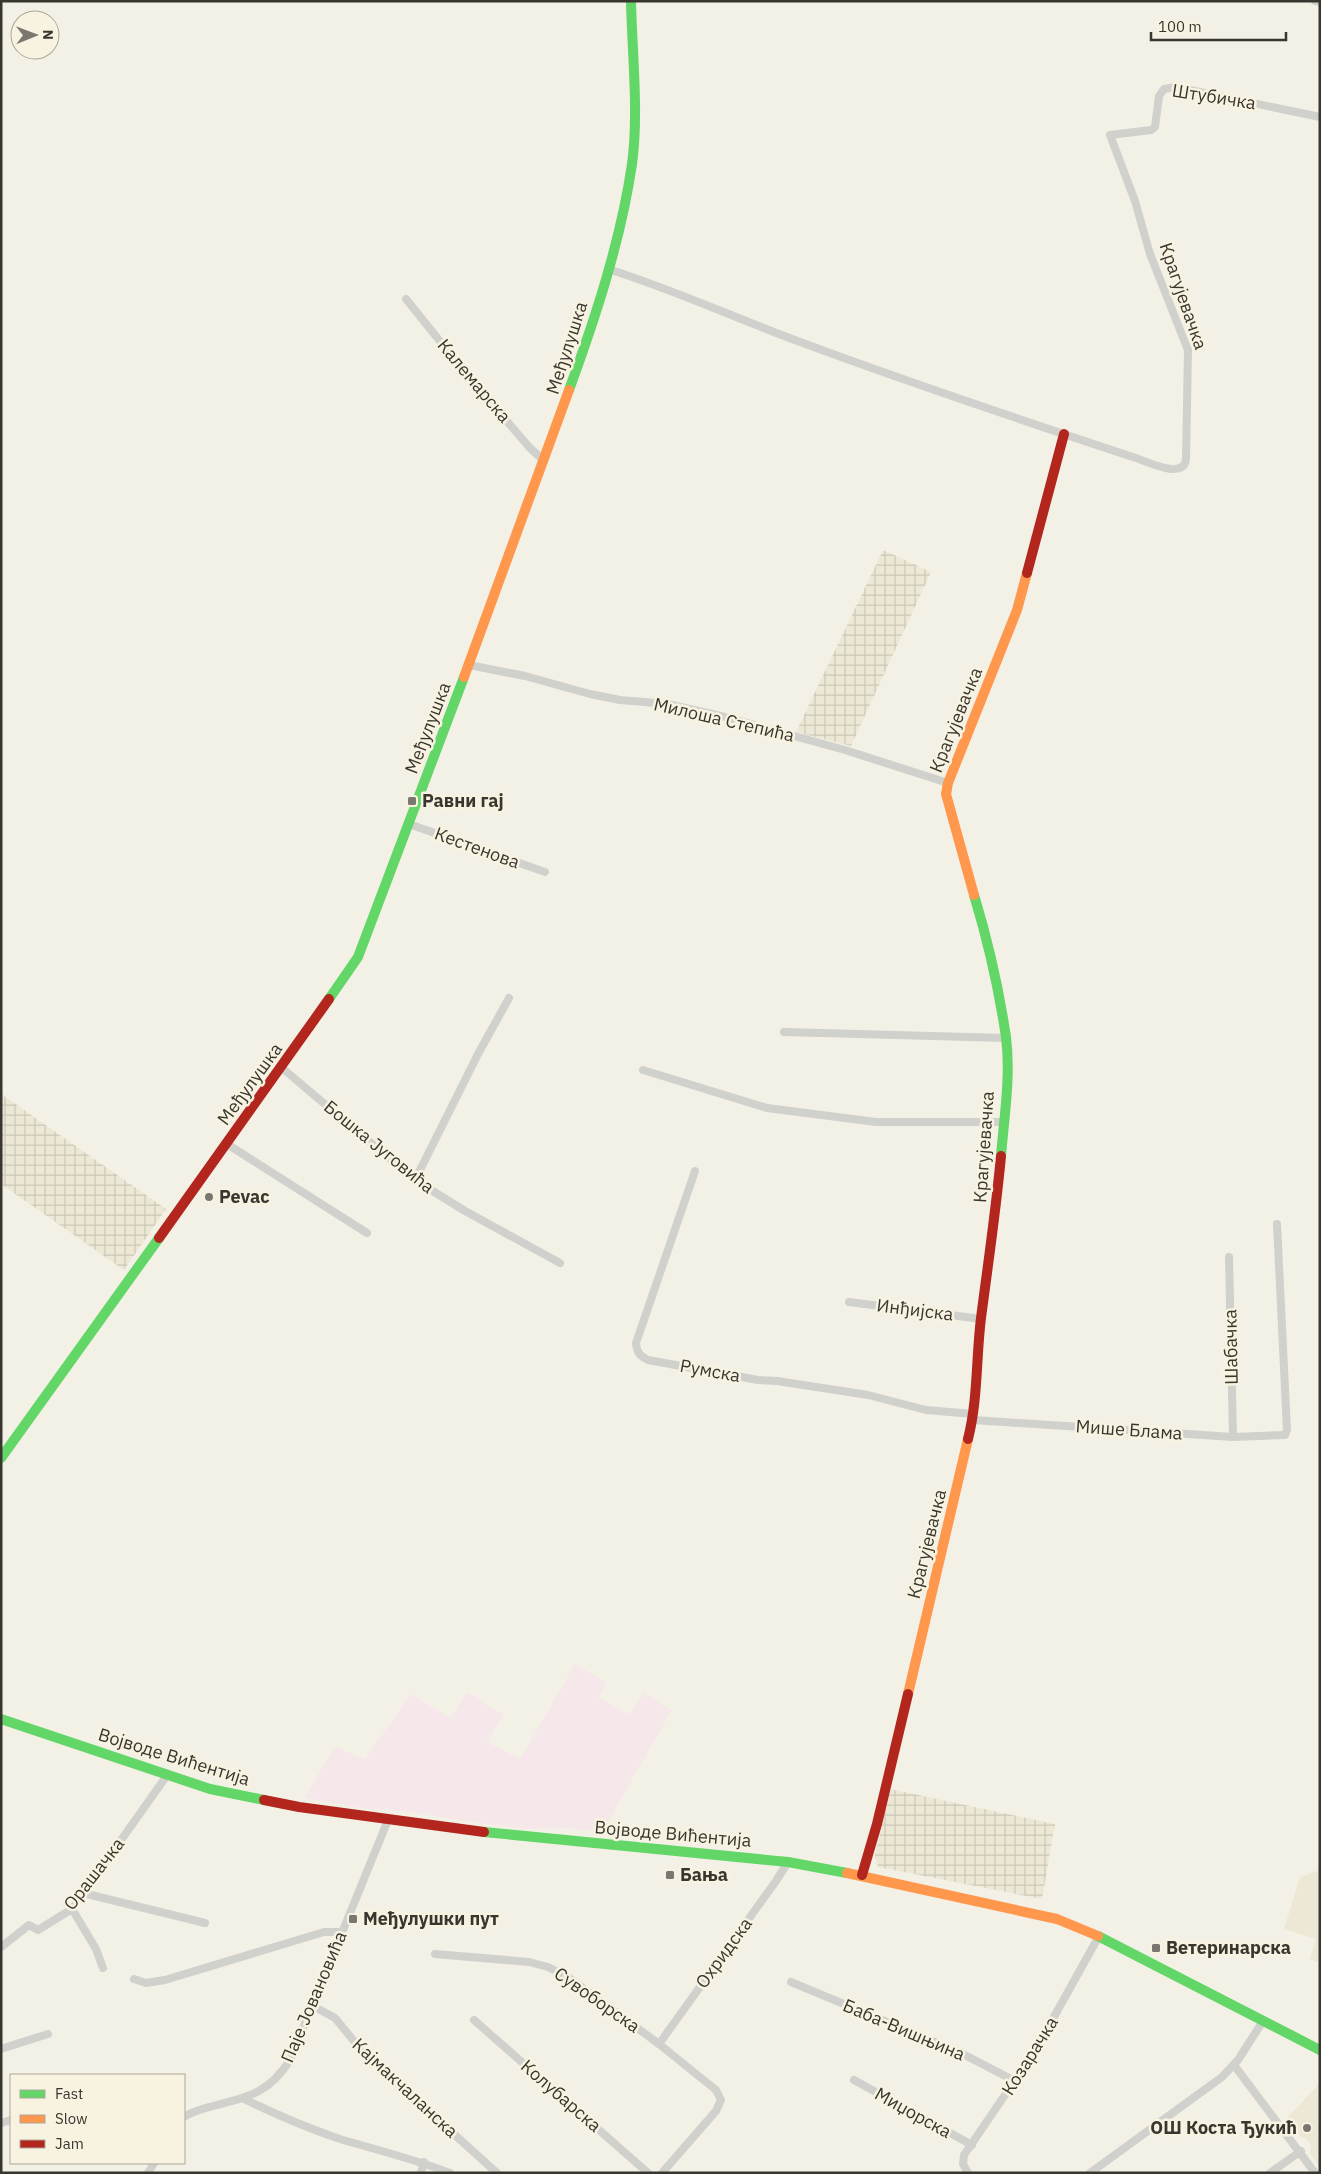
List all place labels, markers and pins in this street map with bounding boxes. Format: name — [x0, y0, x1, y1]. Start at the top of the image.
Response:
place label: Равни гај — [422, 789, 504, 812]
marker: Равни гај — [406, 795, 418, 807]
place label: Pevac — [219, 1185, 269, 1208]
marker: Pevac — [203, 1191, 215, 1203]
place label: Бања — [680, 1863, 728, 1886]
marker: Бања — [664, 1869, 676, 1881]
place label: Међулушки пут — [363, 1907, 499, 1930]
marker: Међулушки пут — [347, 1913, 359, 1925]
place label: Ветеринарска — [1166, 1936, 1291, 1959]
marker: Ветеринарска — [1150, 1942, 1162, 1954]
place label: ОШ Коста Ђукић — [1150, 2116, 1297, 2139]
marker: ОШ Коста Ђукић — [1301, 2122, 1313, 2134]

